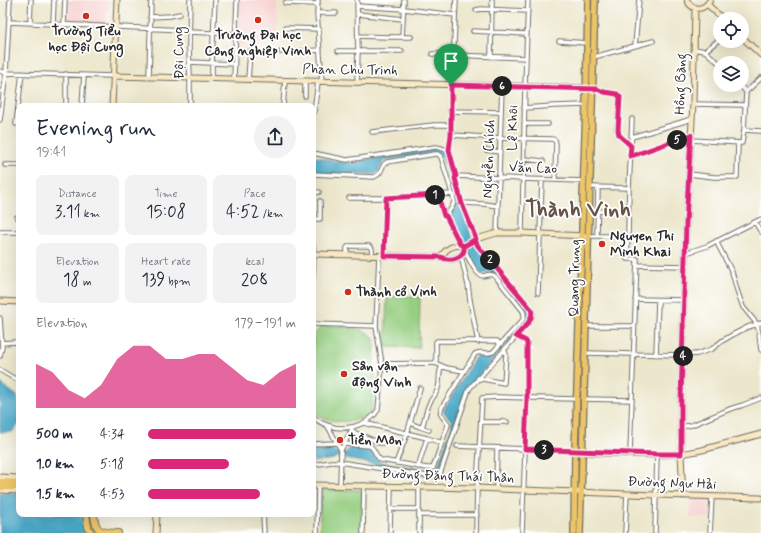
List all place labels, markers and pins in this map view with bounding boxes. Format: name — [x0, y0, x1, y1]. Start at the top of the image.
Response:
marker: Trường Tiểu học Đội Cung — [81, 11, 91, 21]
marker: Trường Đại học Công nghiệp Vinh — [253, 15, 263, 25]
place label: Trường Tiểu học Đội Cung — [49, 22, 123, 58]
place label: Trường Đại học Công nghiệp Vinh — [204, 26, 312, 63]
pin — [434, 44, 468, 85]
pin: 6 — [492, 76, 512, 96]
pin: 5 — [667, 130, 687, 150]
pin: 1 — [425, 185, 445, 205]
place label: Nguyen Thi Minh Khai — [610, 227, 674, 261]
marker: Nguyen Thi Minh Khai — [597, 239, 607, 249]
pin: 2 — [480, 250, 500, 270]
place label: Thành cổ Vinh — [356, 283, 437, 301]
marker: Thành cổ Vinh — [343, 287, 353, 297]
pin: 4 — [673, 346, 693, 366]
place label: Sân vận động Vinh — [352, 357, 412, 394]
marker: Sân vận động Vinh — [339, 369, 349, 379]
place label: Tiền Môn — [348, 431, 402, 449]
marker: Tiền Môn — [335, 435, 345, 445]
pin: 3 — [534, 440, 554, 460]

